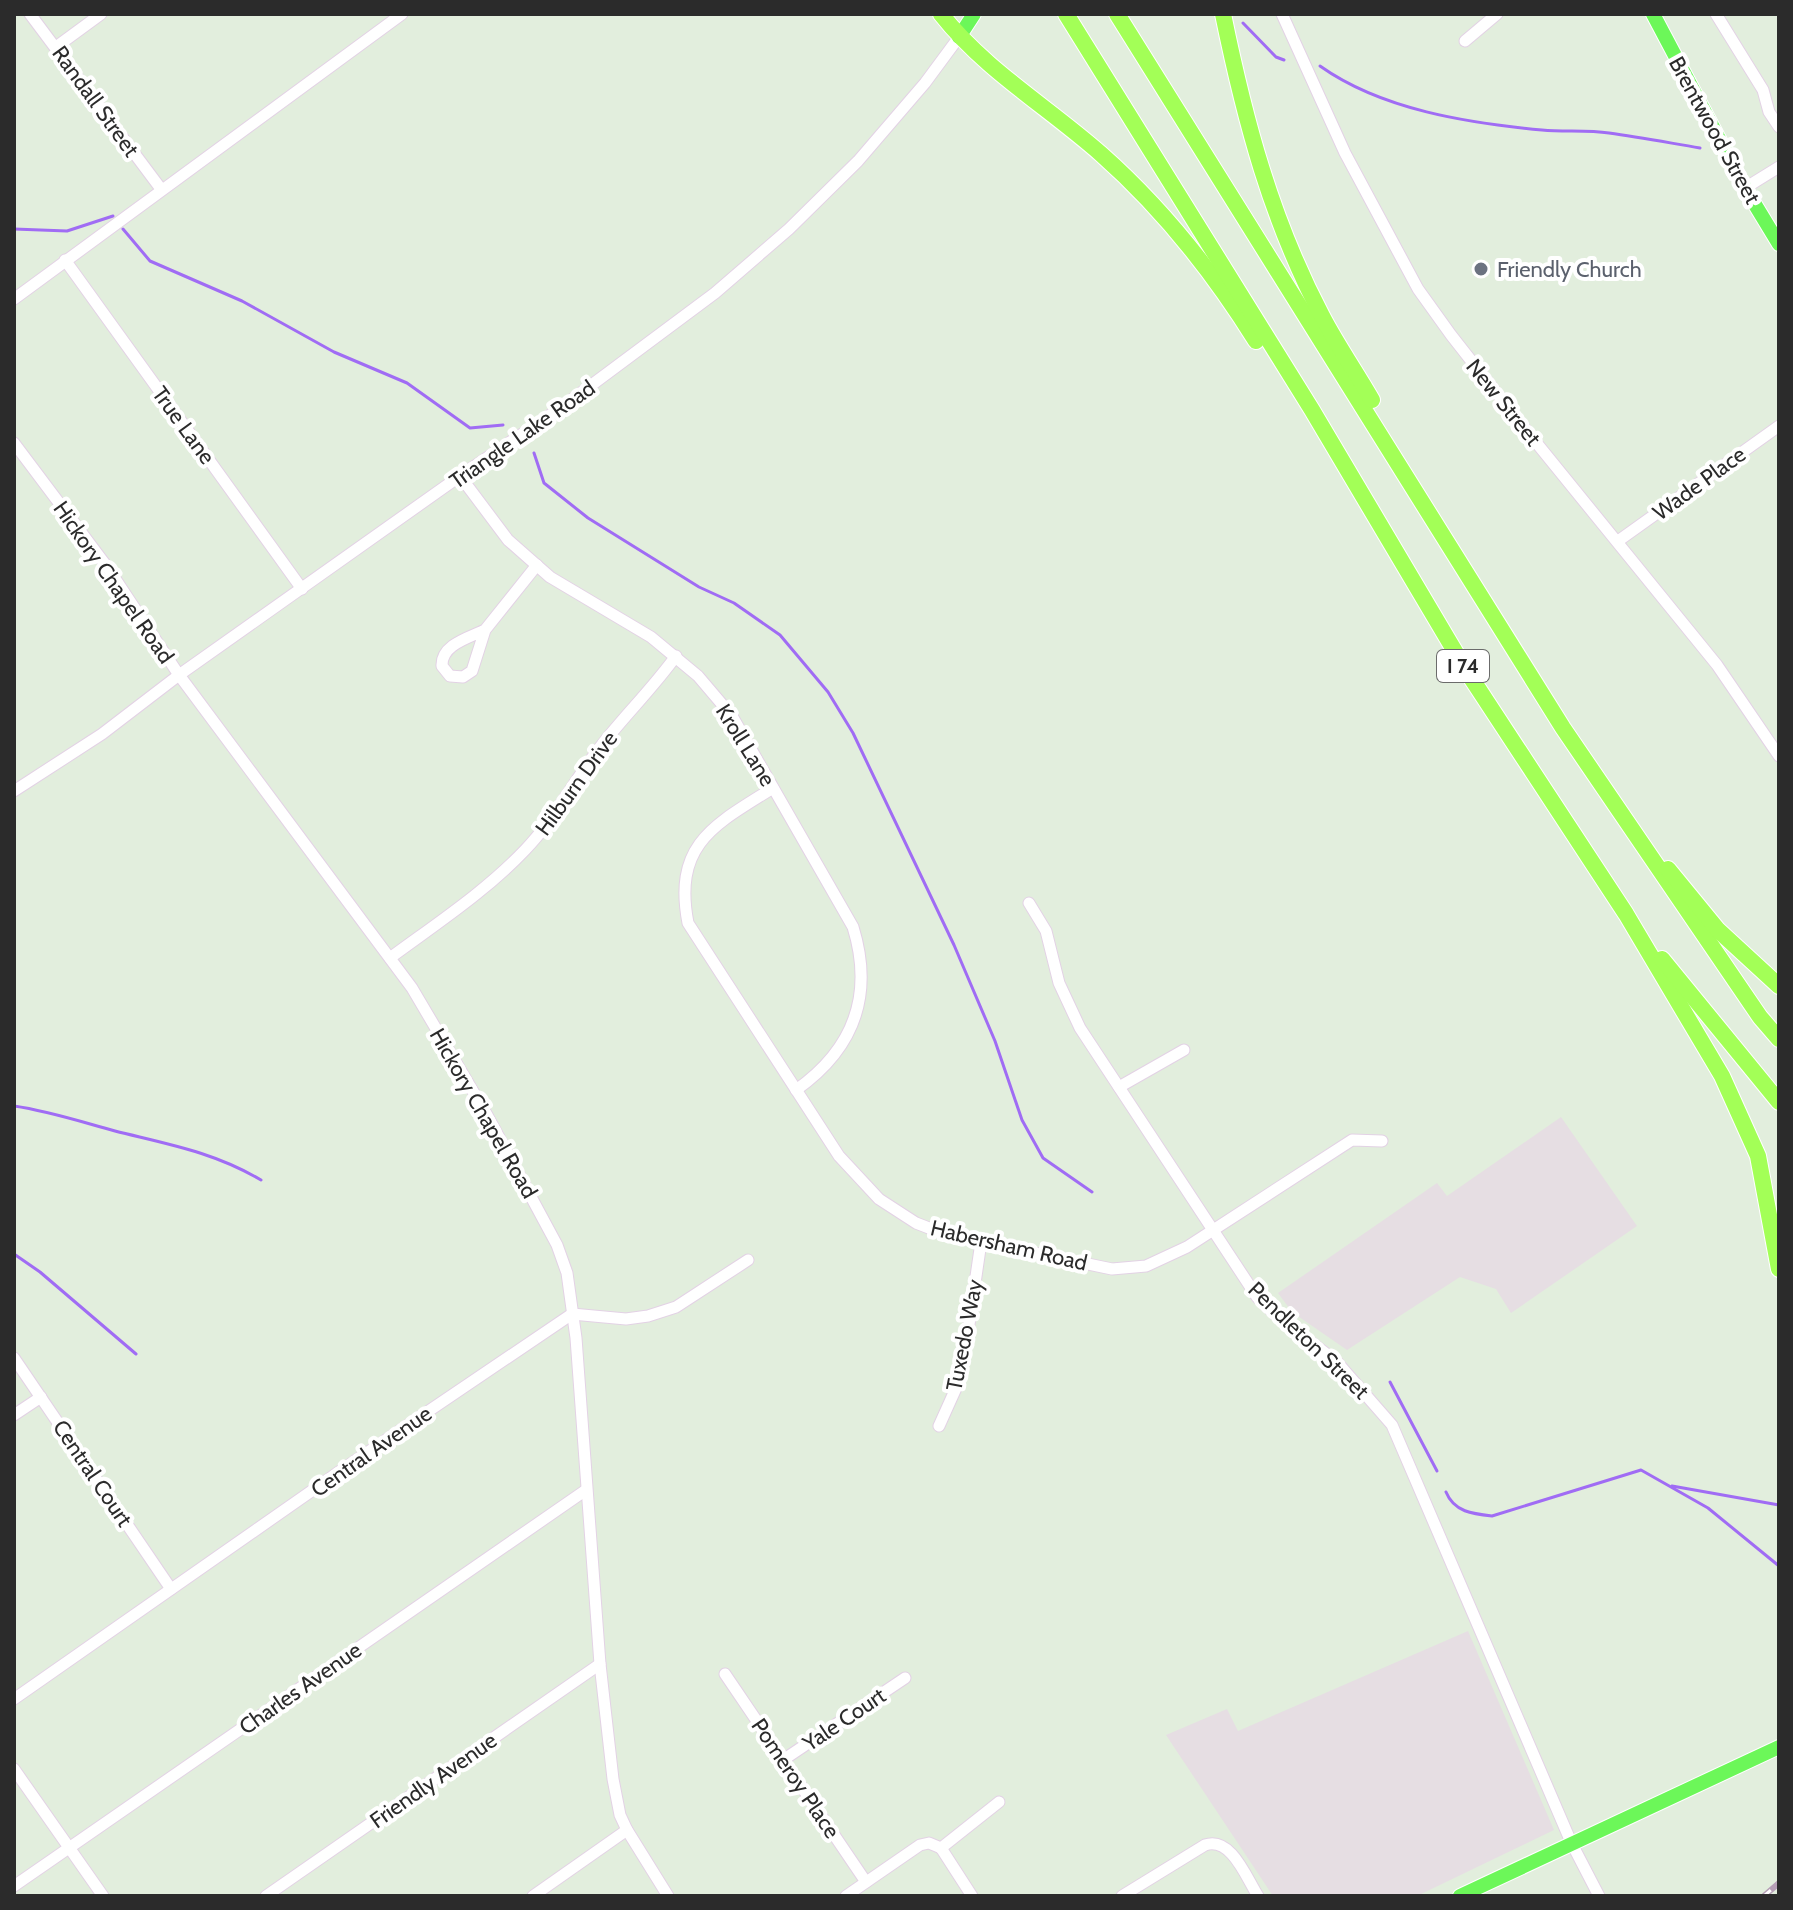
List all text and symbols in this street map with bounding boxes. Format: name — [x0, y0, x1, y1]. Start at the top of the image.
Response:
street label: Randall Street — [46, 41, 145, 163]
street label: Brentwood Street — [1663, 52, 1766, 209]
place label: Friendly Church — [1497, 256, 1642, 283]
marker: Friendly Church — [1472, 260, 1490, 278]
street label: New Street — [1460, 353, 1547, 452]
street label: Triangle Lake Road — [444, 374, 600, 495]
street label: True Lane — [146, 381, 221, 469]
street label: Wade Place — [1648, 441, 1751, 526]
street label: Hickory Chapel Road — [47, 496, 180, 669]
road number: I 74 — [1437, 650, 1489, 682]
street label: Kroll Lane — [710, 699, 781, 791]
street label: Hilburn Drive — [529, 726, 623, 841]
street label: Hickory Chapel Road — [424, 1023, 543, 1203]
street label: Habersham Road — [928, 1214, 1090, 1277]
street label: Pendleton Street — [1243, 1276, 1375, 1405]
street label: Tuxedo Way — [940, 1277, 989, 1393]
street label: Central Avenue — [306, 1400, 437, 1503]
street label: Central Court — [47, 1415, 138, 1532]
street label: Charles Avenue — [234, 1636, 367, 1741]
street label: Yale Court — [797, 1682, 891, 1757]
street label: Pomeroy Place — [746, 1713, 846, 1843]
street label: Friendly Avenue — [365, 1727, 502, 1834]

